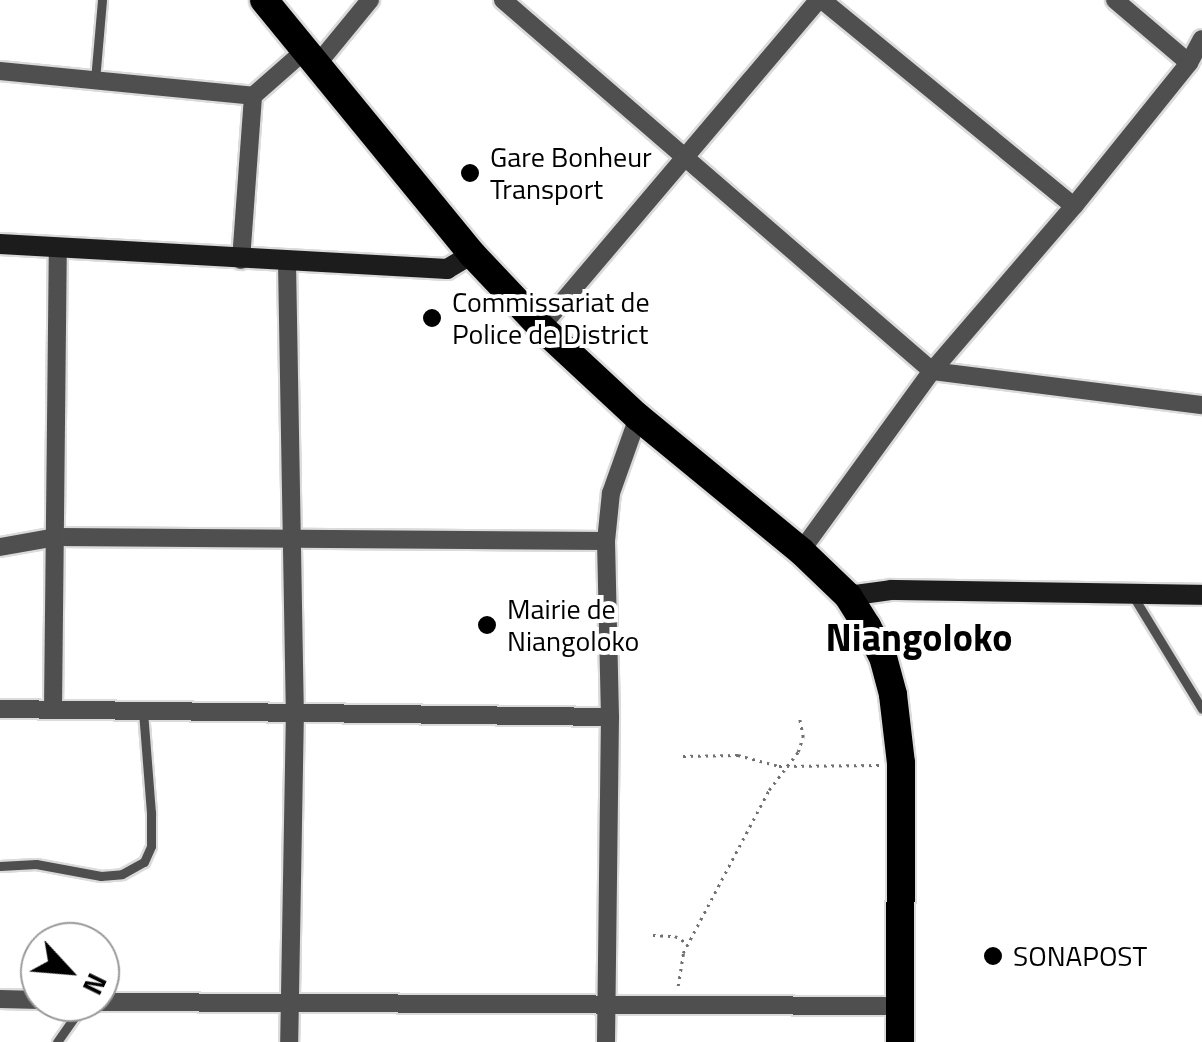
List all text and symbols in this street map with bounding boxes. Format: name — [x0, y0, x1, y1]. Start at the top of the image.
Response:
place label: Gare Bonheur Transport — [490, 140, 652, 206]
marker: Gare Bonheur Transport — [459, 162, 481, 184]
place label: Commissariat de Police de District — [452, 285, 650, 351]
marker: Commissariat de Police de District — [421, 307, 443, 329]
place label: Mairie de Niangoloko — [507, 592, 639, 658]
marker: Mairie de Niangoloko — [476, 614, 498, 636]
district label: Niangoloko — [826, 615, 1012, 661]
north arrow — [20, 922, 120, 1022]
place label: SONAPOST — [1013, 939, 1147, 973]
marker: SONAPOST — [982, 945, 1004, 967]
text: N — [72, 966, 119, 1003]

